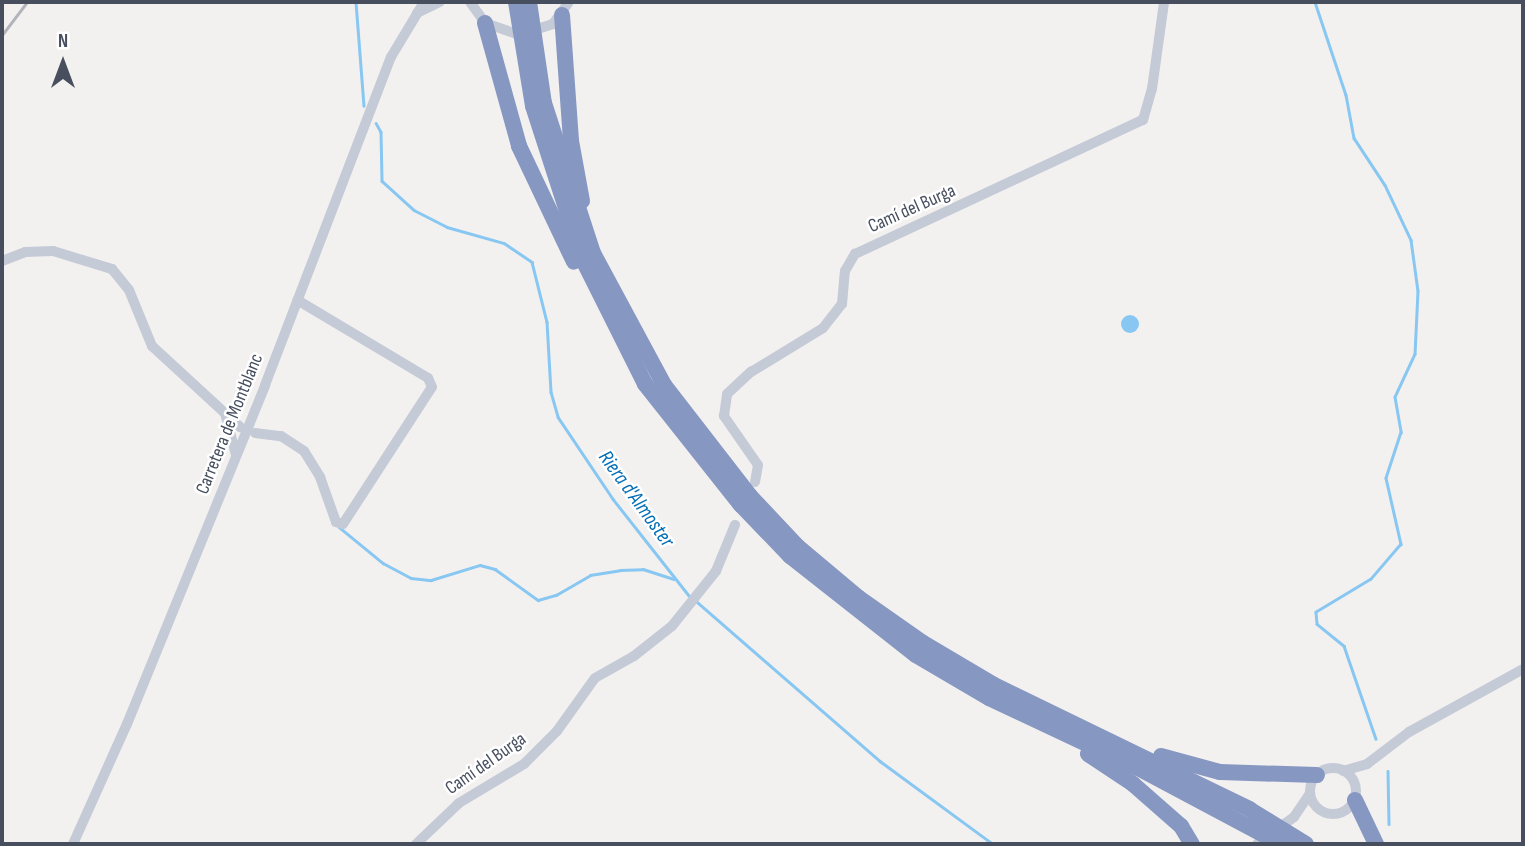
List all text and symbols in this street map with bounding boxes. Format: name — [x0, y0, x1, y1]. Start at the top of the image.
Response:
north arrow — [28, 28, 98, 98]
text: N — [58, 30, 68, 53]
street label: Camí del Burga — [865, 180, 959, 238]
street label: Carretera de Montblanc — [191, 350, 269, 498]
water label: Riera d'Almoster — [593, 446, 679, 552]
street label: Camí del Burga — [441, 728, 531, 800]

